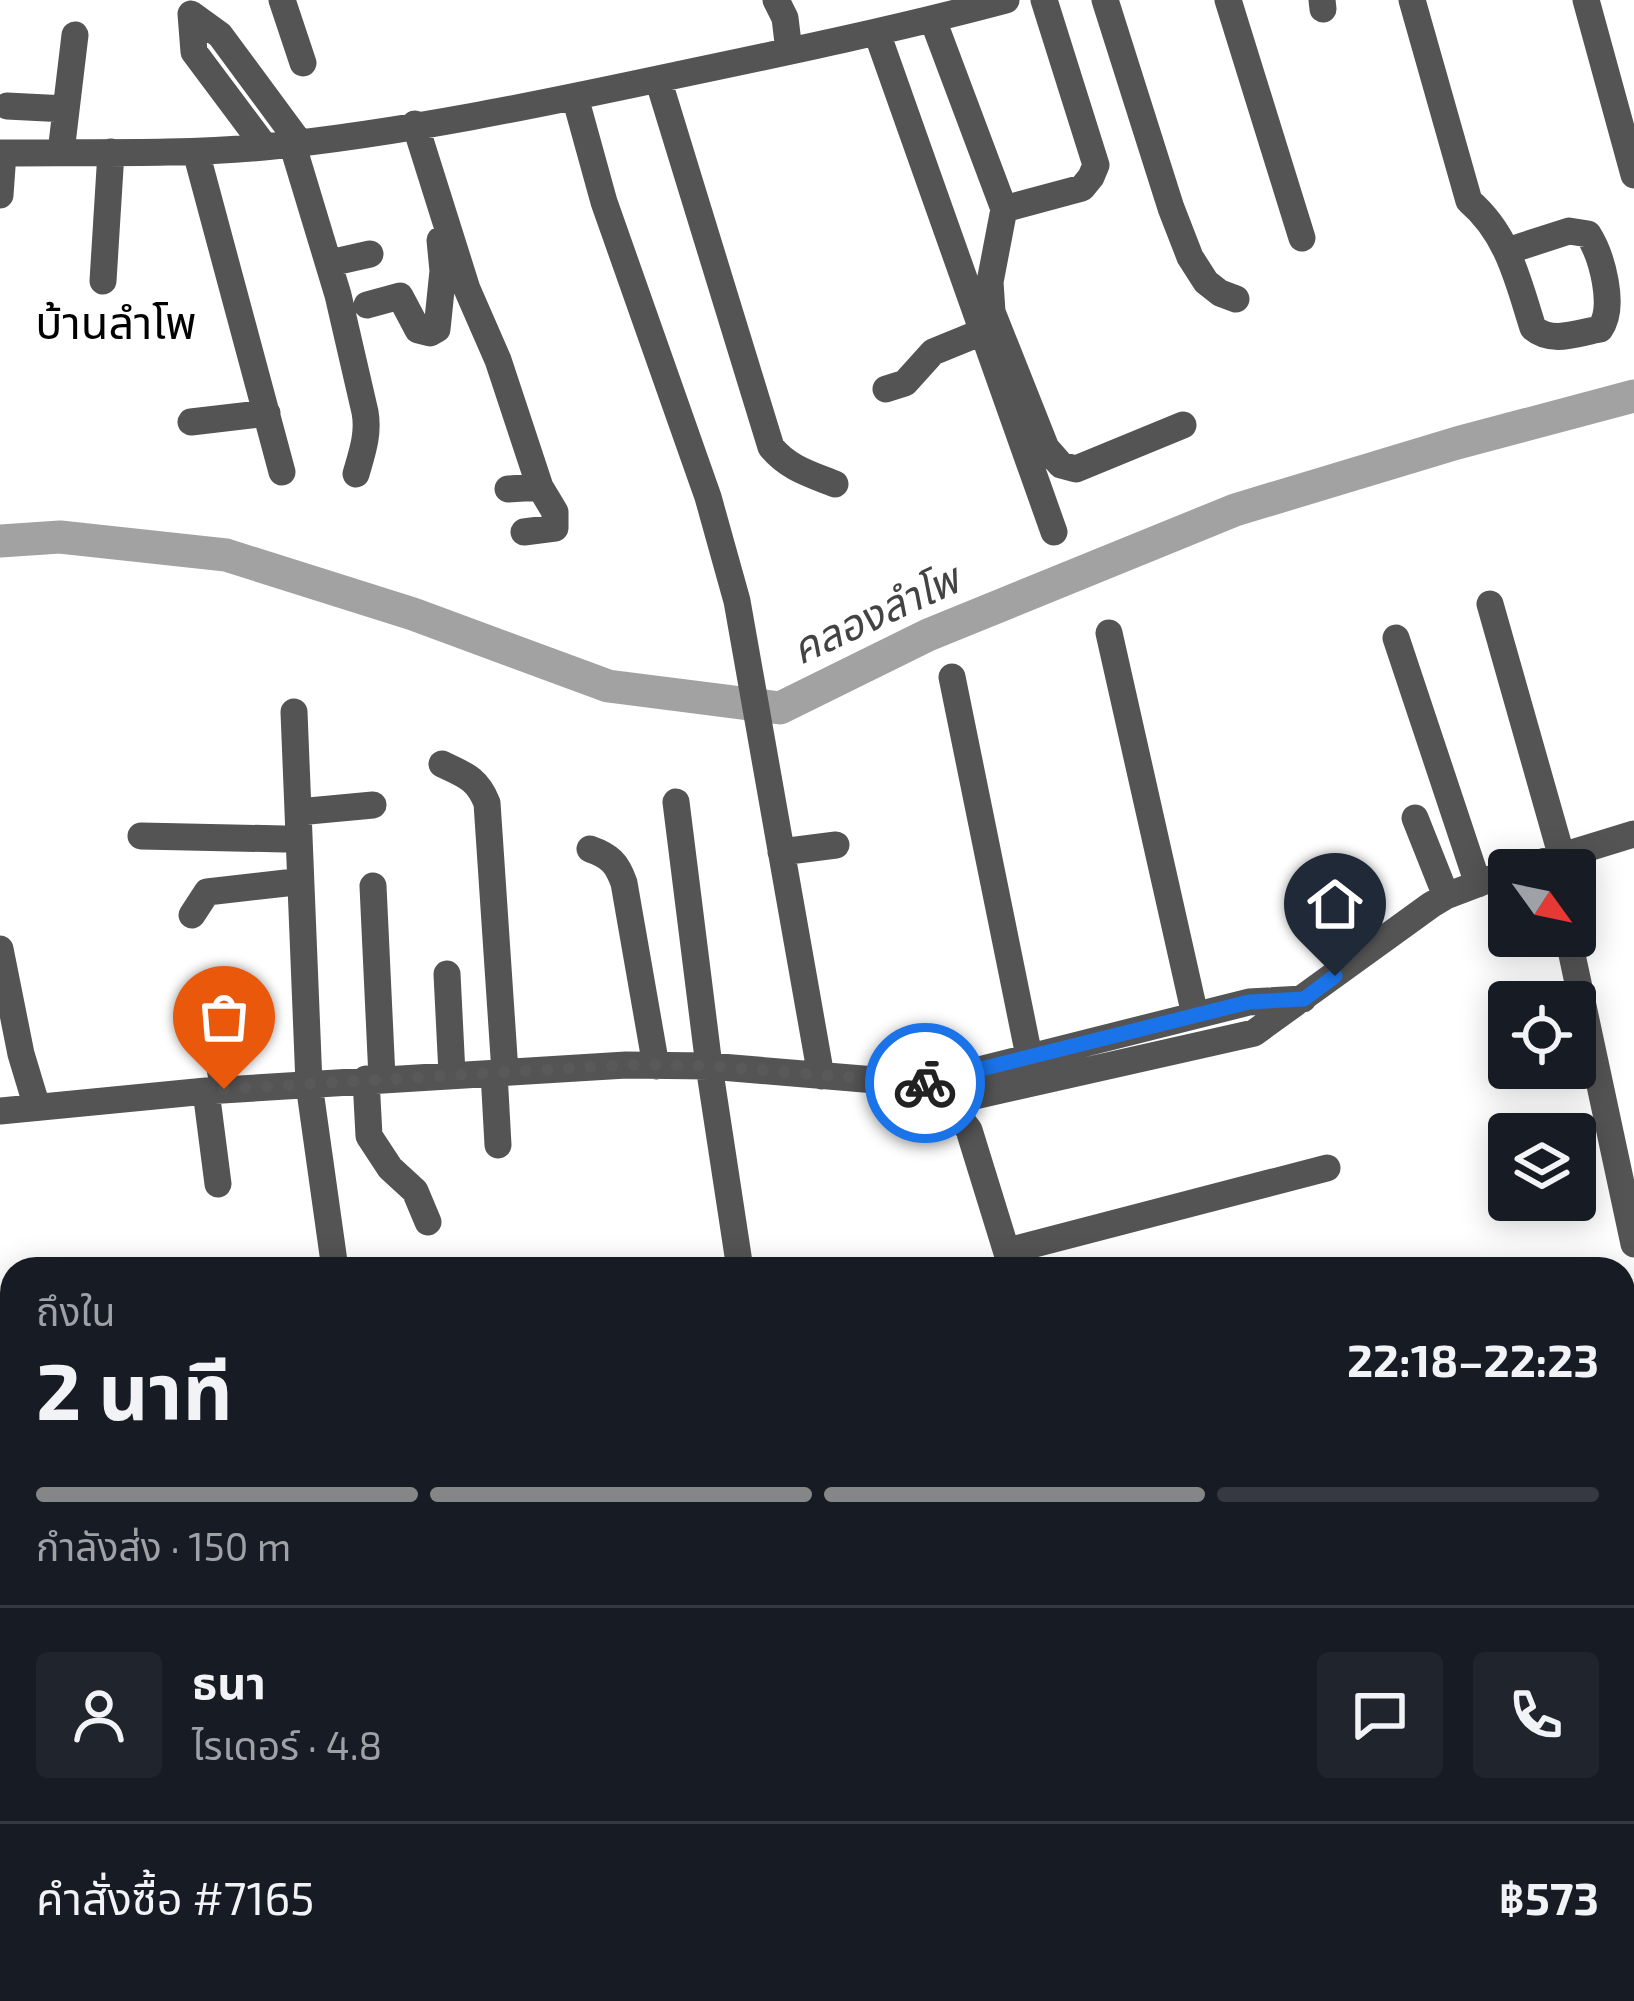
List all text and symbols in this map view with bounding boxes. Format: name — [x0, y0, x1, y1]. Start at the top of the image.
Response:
district label: บ้านลำโพ — [35, 294, 197, 348]
water label: คลองลำโพ — [783, 550, 970, 673]
north arrow — [1488, 849, 1596, 957]
map controls — [1488, 849, 1596, 1221]
pin — [1284, 853, 1386, 976]
icon: home — [1302, 871, 1368, 937]
pin — [173, 966, 275, 1089]
button: locate — [1488, 981, 1596, 1089]
icon: bag — [191, 984, 257, 1050]
courier — [865, 1023, 985, 1143]
icon: bike — [892, 1050, 958, 1116]
button: layers — [1488, 1113, 1596, 1221]
text: ถึงใน — [36, 1287, 115, 1334]
text: 22:18–22:23 — [1347, 1332, 1599, 1386]
text: 2 นาที — [36, 1342, 233, 1436]
text: กำลังส่ง · 150 m — [36, 1522, 291, 1569]
button: person — [36, 1652, 162, 1778]
button: chat — [1317, 1652, 1443, 1778]
button: phone — [1473, 1652, 1599, 1778]
text: ธนา — [192, 1654, 266, 1708]
text: ไรเดอร์ · 4.8 — [192, 1721, 382, 1768]
text: คำสั่งซื้อ #7165 — [36, 1870, 314, 1924]
text: ฿573 — [1499, 1870, 1599, 1924]

